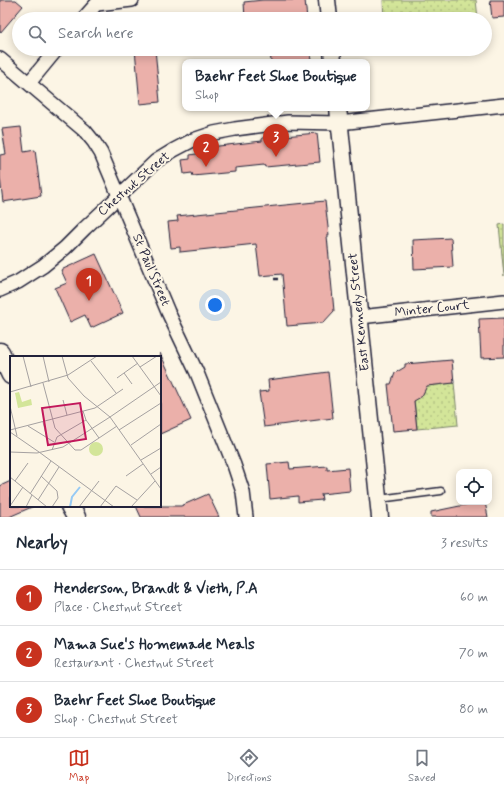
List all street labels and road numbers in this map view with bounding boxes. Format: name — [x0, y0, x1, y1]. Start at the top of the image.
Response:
street label: Chestnut Street — [94, 148, 174, 220]
street label: St Paul Street — [128, 231, 174, 309]
street label: East Kennedy Street — [344, 252, 374, 372]
street label: Minter Court — [394, 297, 471, 321]

